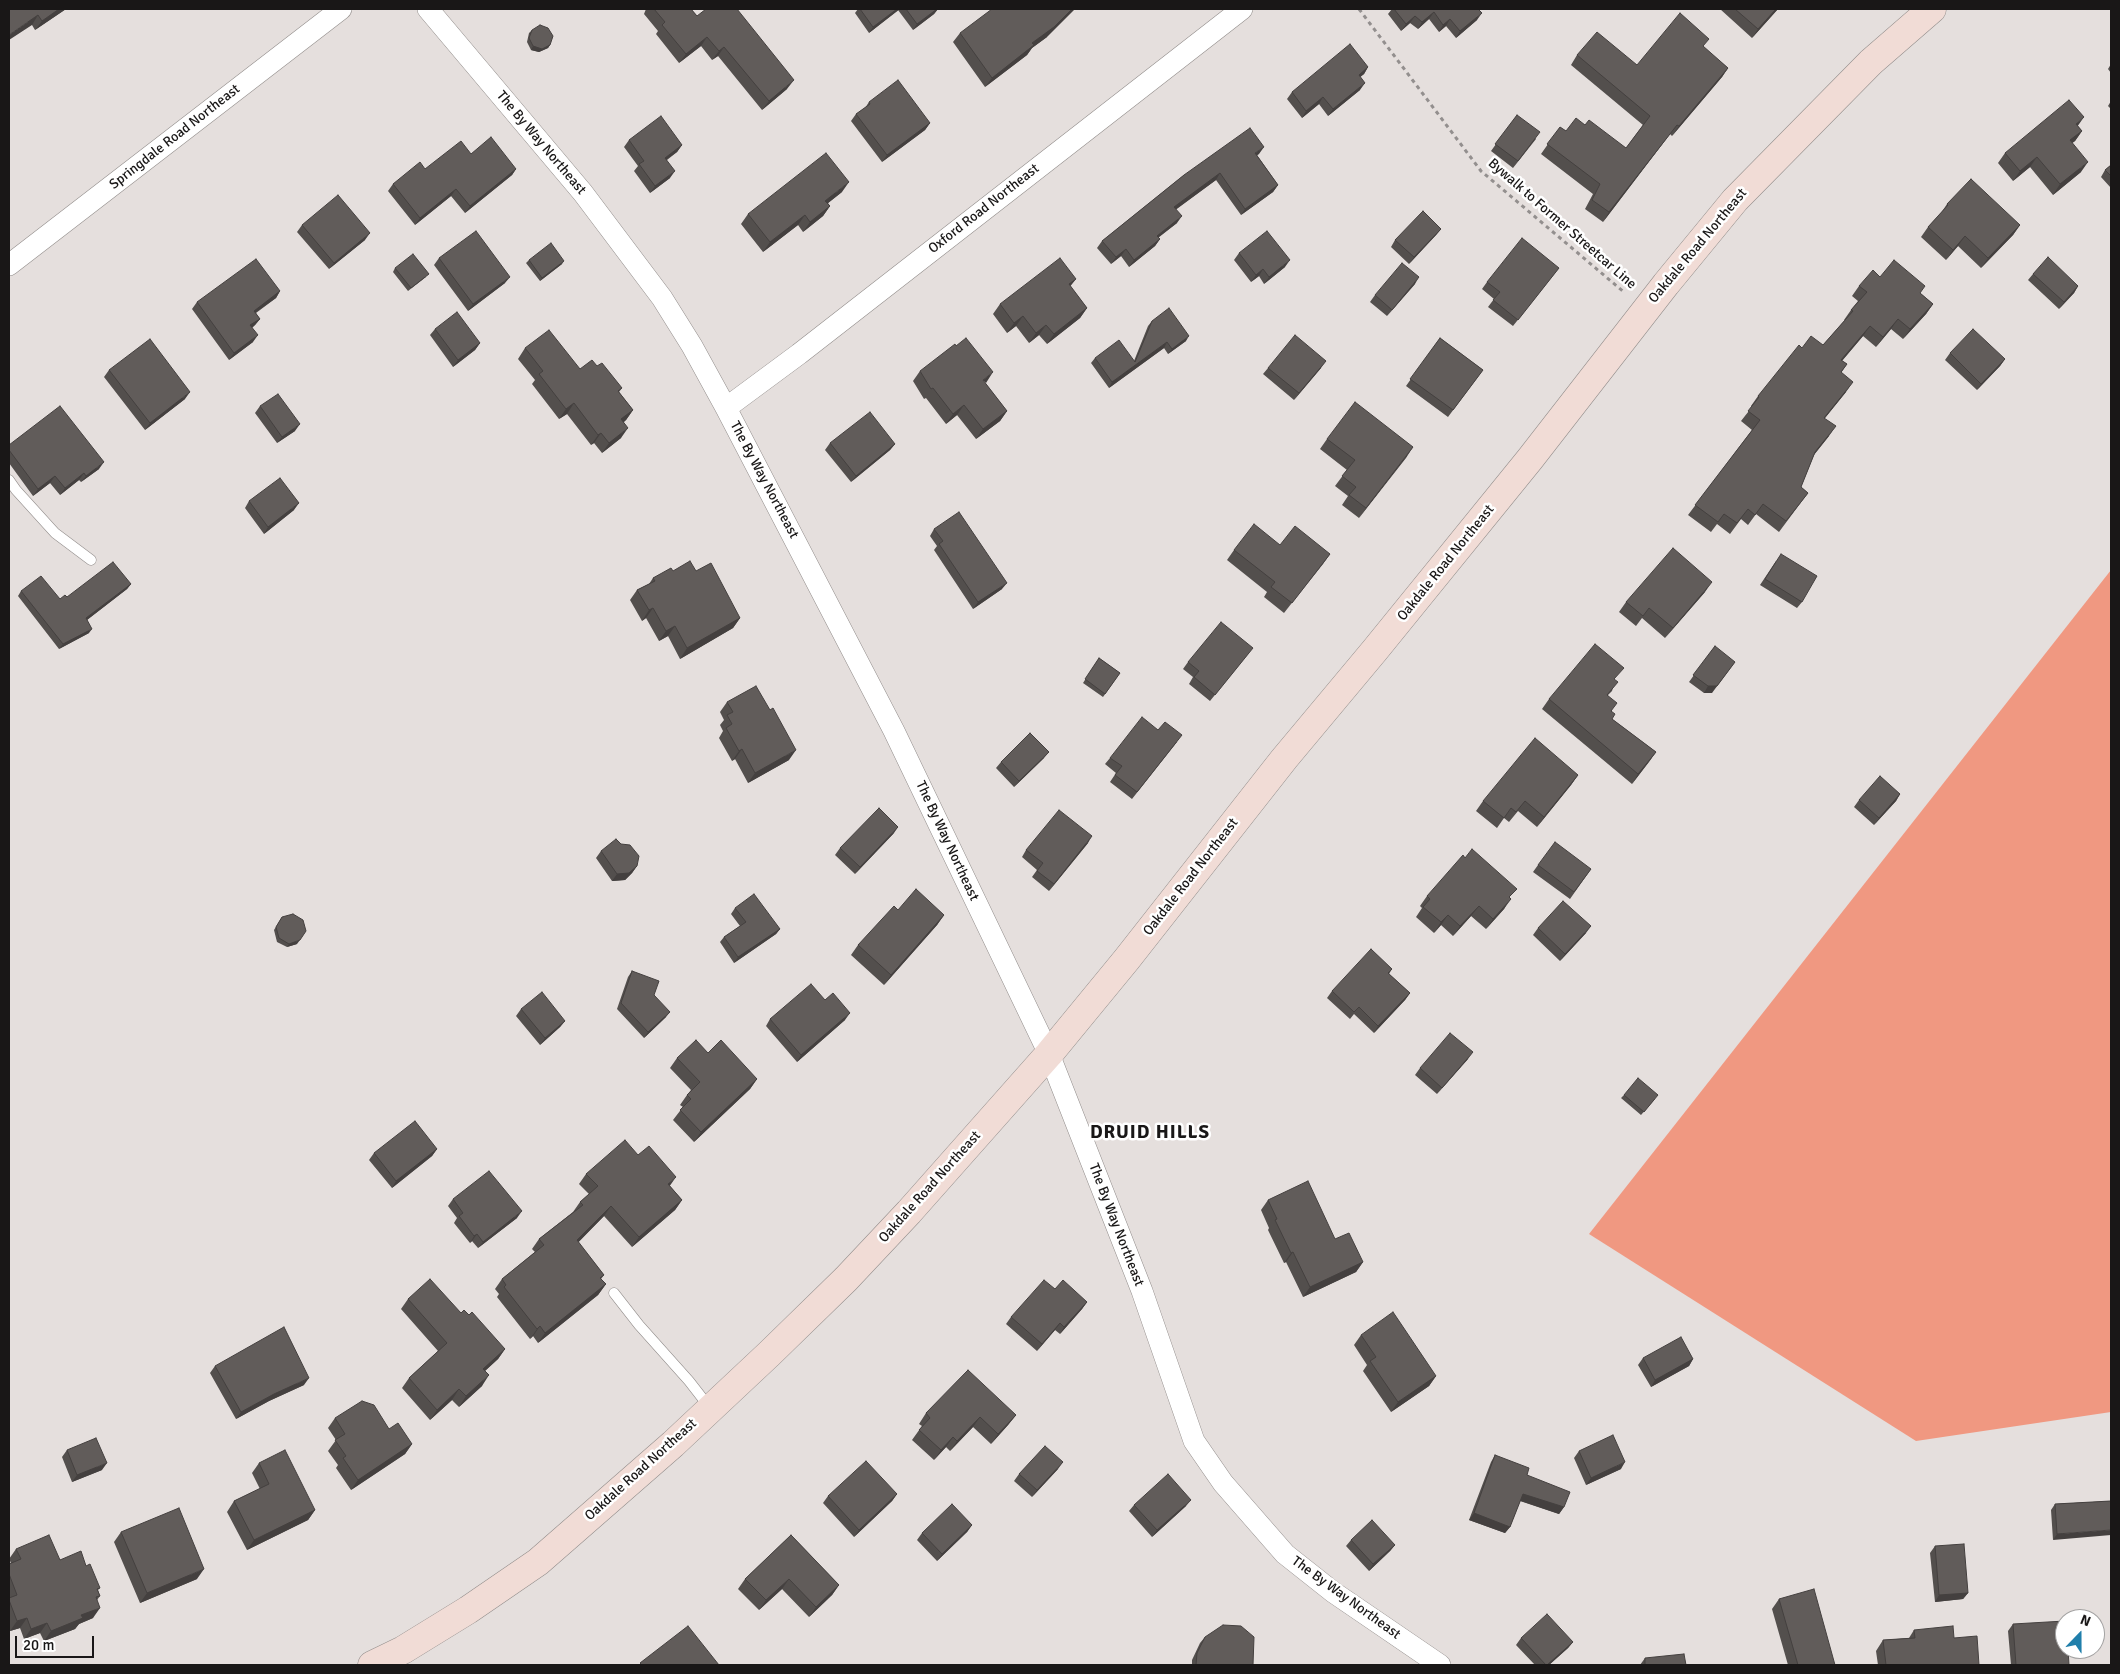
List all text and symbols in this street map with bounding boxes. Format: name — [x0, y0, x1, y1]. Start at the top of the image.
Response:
street label: Springdale Road Northeast — [106, 81, 244, 193]
street label: The By Way Northeast — [493, 88, 589, 198]
street label: Bywalk to Former Streetcar Line — [1485, 155, 1639, 293]
street label: Oxford Road Northeast — [925, 161, 1043, 257]
street label: Oakdale Road Northeast — [1645, 185, 1751, 307]
street label: The By Way Northeast — [726, 419, 802, 541]
street label: Oakdale Road Northeast — [1394, 502, 1498, 624]
street label: The By Way Northeast — [912, 778, 982, 904]
street label: Oakdale Road Northeast — [1140, 815, 1242, 939]
district label: DRUID HILLS — [1089, 1122, 1211, 1144]
street label: Oakdale Road Northeast — [875, 1128, 985, 1246]
street label: The By Way Northeast — [1085, 1161, 1147, 1289]
street label: Oakdale Road Northeast — [582, 1415, 700, 1525]
street label: The By Way Northeast — [1288, 1553, 1404, 1643]
north arrow — [2055, 1609, 2105, 1659]
text: N — [2078, 1611, 2093, 1630]
scale bar — [18, 1626, 96, 1658]
text: 20 m — [23, 1636, 54, 1654]

